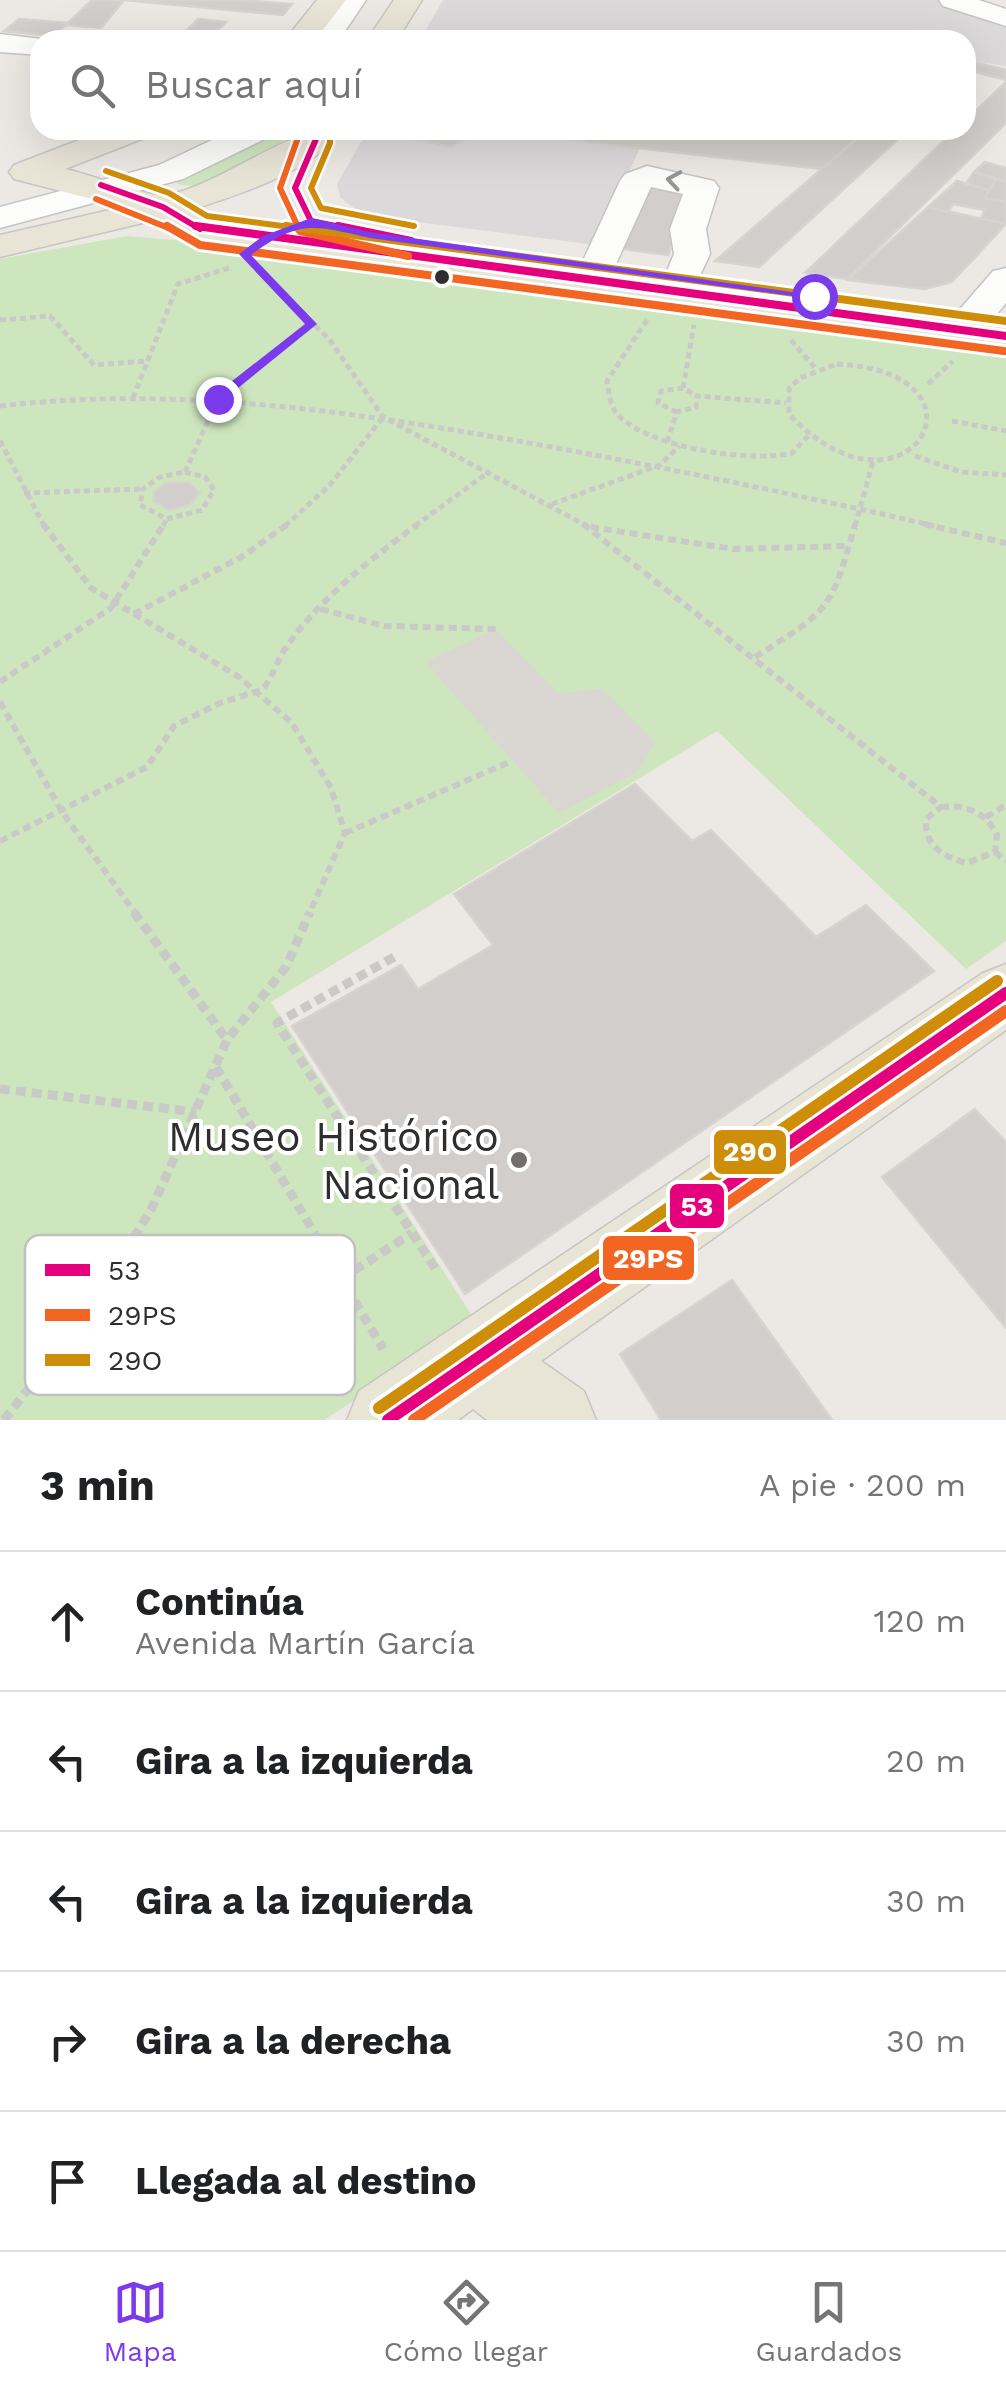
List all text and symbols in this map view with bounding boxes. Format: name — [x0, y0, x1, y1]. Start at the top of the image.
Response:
search box — [30, 30, 976, 140]
icon: search — [65, 58, 120, 113]
text: Buscar aquí — [145, 63, 363, 107]
one-way arrow — [666, 171, 683, 192]
unlabelled marker — [432, 267, 452, 287]
route start — [792, 274, 838, 320]
route end — [196, 377, 242, 423]
place label: Museo Histórico Nacional — [168, 1112, 499, 1209]
line badge: 29O — [712, 1128, 788, 1176]
text: 29O — [723, 1135, 777, 1168]
marker: Museo Histórico Nacional — [508, 1149, 530, 1171]
line badge: 53 — [668, 1182, 726, 1230]
text: 53 — [681, 1190, 713, 1223]
line badge: 29PS — [601, 1234, 696, 1282]
legend — [25, 1235, 355, 1395]
text: 29PS — [613, 1242, 683, 1275]
text: 53 — [108, 1254, 141, 1287]
text: 29PS — [108, 1299, 177, 1332]
text: 29O — [108, 1344, 163, 1377]
text: 3 min — [40, 1461, 155, 1510]
text: A pie · 200 m — [759, 1466, 966, 1504]
text: Continúa — [135, 1580, 304, 1624]
icon: ahead — [40, 1594, 95, 1649]
text: 120 m — [874, 1602, 966, 1640]
text: Avenida Martín García — [135, 1624, 475, 1662]
icon: left — [40, 1734, 95, 1789]
text: Gira a la izquierda — [135, 1739, 473, 1783]
text: 20 m — [886, 1742, 966, 1780]
icon: left — [40, 1874, 95, 1929]
text: Gira a la izquierda — [135, 1879, 473, 1923]
text: 30 m — [886, 1882, 966, 1920]
icon: right — [40, 2014, 95, 2069]
text: Gira a la derecha — [135, 2019, 451, 2063]
text: 30 m — [886, 2022, 966, 2060]
icon: arrive — [40, 2154, 95, 2209]
text: Llegada al destino — [135, 2159, 477, 2203]
tab: Mapa — [104, 2275, 177, 2368]
tab: Cómo llegar — [384, 2275, 548, 2368]
tab: Guardados — [755, 2275, 902, 2368]

